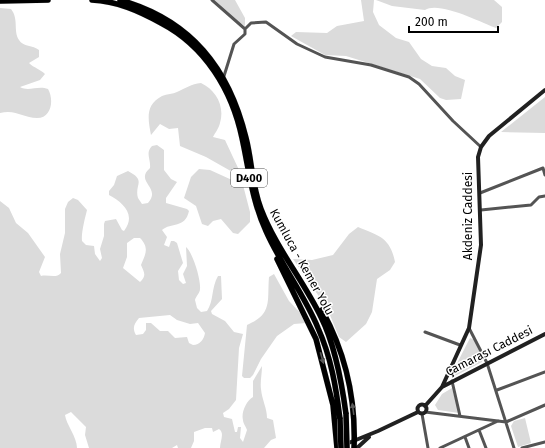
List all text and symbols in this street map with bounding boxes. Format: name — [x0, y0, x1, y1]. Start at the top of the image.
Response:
scale bar — [409, 8, 498, 34]
text: 200 m — [415, 15, 448, 29]
road number: D400 — [231, 169, 267, 187]
street label: Akdeniz Caddesi — [461, 172, 475, 260]
street label: Kumluca - Kemer Yolu — [267, 206, 337, 318]
street label: Çamarası Caddesi — [443, 323, 535, 379]
one-way arrow — [319, 352, 325, 364]
one-way arrow — [350, 403, 356, 415]

